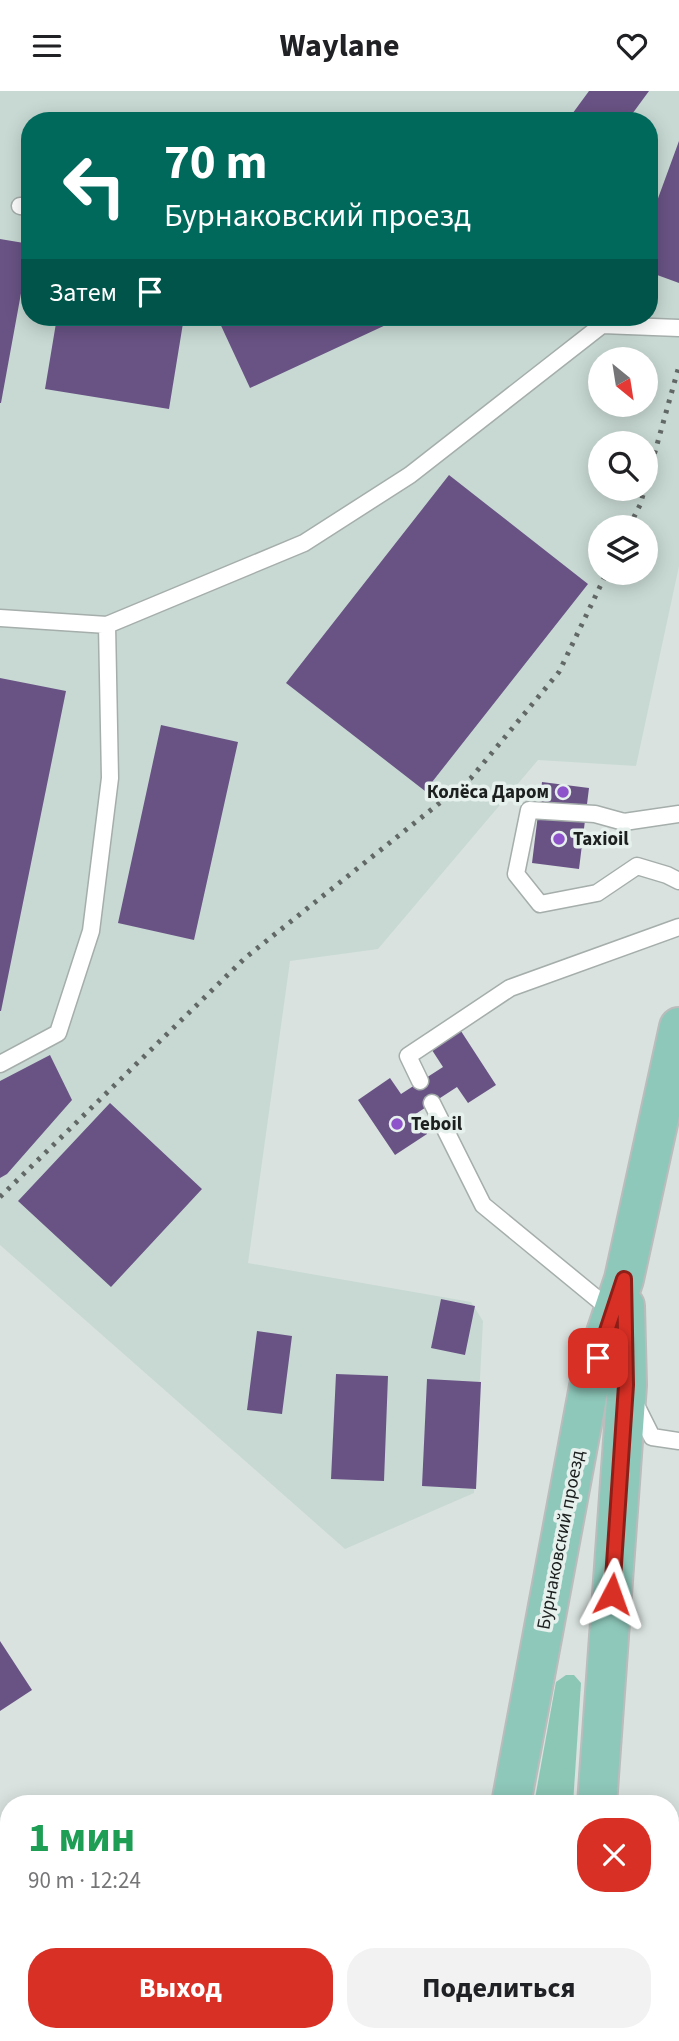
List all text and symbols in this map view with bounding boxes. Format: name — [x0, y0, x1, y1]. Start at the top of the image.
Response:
text: Waylane — [279, 23, 400, 69]
icon: menu — [28, 27, 66, 65]
icon: heart — [613, 27, 651, 65]
text: 70 m — [164, 128, 268, 198]
icon: left — [49, 140, 140, 231]
text: Бурнаковский проезд — [164, 193, 471, 239]
icon: arrive — [131, 273, 169, 311]
text: Затем — [49, 274, 117, 311]
north arrow — [588, 347, 658, 417]
map controls — [588, 347, 658, 585]
button: search — [588, 431, 658, 501]
button: layers — [588, 515, 658, 585]
place label: Колёса Даром — [427, 779, 549, 806]
marker: Колёса Даром — [555, 784, 571, 800]
place label: Taxioil — [573, 826, 629, 853]
marker: Taxioil — [551, 831, 567, 847]
place label: Teboil — [411, 1111, 463, 1138]
marker: Teboil — [389, 1116, 405, 1132]
pin — [568, 1328, 628, 1388]
icon: arrive — [579, 1339, 617, 1377]
street label: Бурнаковский проезд — [530, 1448, 592, 1632]
position arrow — [575, 1557, 649, 1631]
text: 1 мин — [28, 1808, 135, 1868]
button: close — [577, 1818, 651, 1892]
text: 90 m · 12:24 — [28, 1864, 141, 1897]
button: Выход — [28, 1948, 333, 2028]
button: Поделиться — [347, 1948, 651, 2028]

